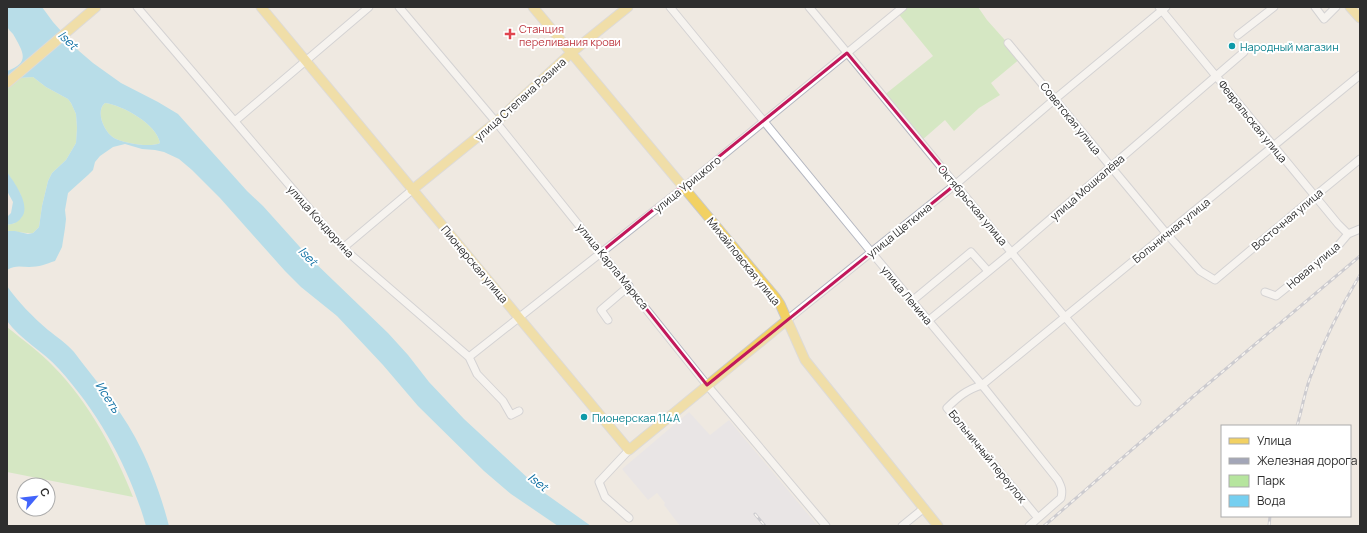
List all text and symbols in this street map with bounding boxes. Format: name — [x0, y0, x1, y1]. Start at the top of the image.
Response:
place label: Станция переливания крови — [519, 21, 621, 49]
water label: Iset — [55, 27, 82, 54]
marker: Станция переливания крови — [504, 28, 516, 40]
place label: Народный магазин — [1240, 39, 1339, 54]
marker: Народный магазин — [1227, 41, 1237, 51]
street label: улица Степана Разина — [471, 54, 569, 144]
street label: Февральская улица — [1215, 77, 1291, 165]
street label: Советская улица — [1037, 79, 1105, 157]
street label: улица Мошкалёва — [1047, 151, 1127, 223]
street label: улица Урицкого — [650, 152, 724, 216]
street label: Октябрьская улица — [935, 162, 1011, 248]
street label: улица Кондюрина — [284, 181, 358, 261]
street label: Восточная улица — [1248, 185, 1326, 253]
street label: Больничная улица — [1129, 194, 1213, 266]
street label: улица Щеткина — [863, 199, 935, 261]
street label: Михайловская улица — [704, 214, 784, 308]
street label: улица Карла Маркса — [574, 220, 652, 312]
street label: Пионерская улица — [438, 222, 512, 306]
street label: Новая улица — [1283, 238, 1343, 292]
water label: Iset — [295, 243, 322, 270]
street label: улица Ленина — [878, 262, 936, 328]
water label: Исеть — [92, 378, 125, 416]
street label: Больничный переулок — [946, 406, 1031, 506]
place label: Пионерская 114А — [592, 410, 680, 425]
marker: Пионерская 114А — [579, 412, 589, 422]
legend — [1221, 425, 1351, 517]
text: Улица — [1257, 432, 1291, 449]
text: Железная дорога — [1257, 452, 1357, 469]
water label: Iset — [525, 469, 552, 496]
text: Парк — [1257, 472, 1286, 489]
north arrow — [16, 477, 56, 517]
text: С — [37, 485, 54, 499]
text: Вода — [1257, 492, 1285, 509]

